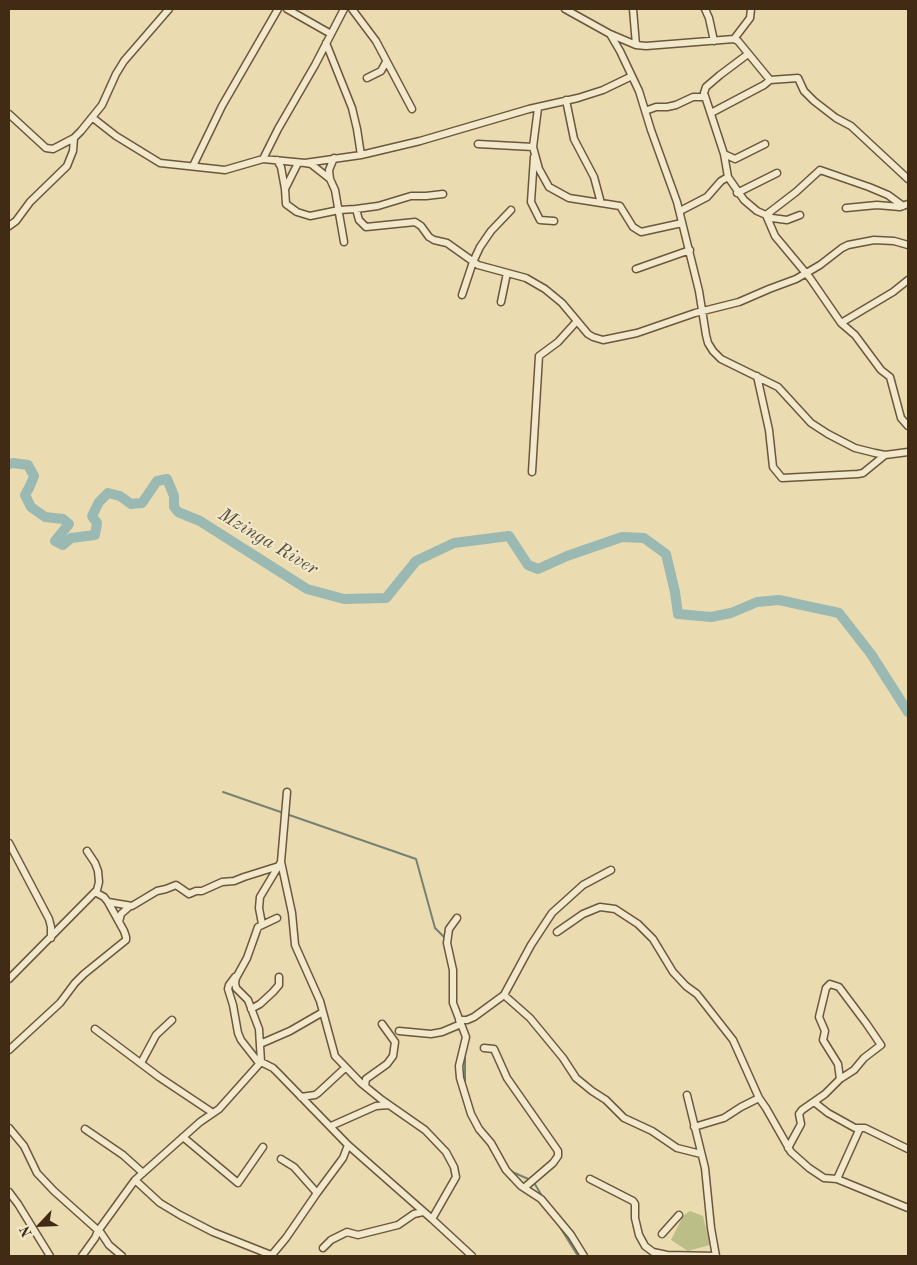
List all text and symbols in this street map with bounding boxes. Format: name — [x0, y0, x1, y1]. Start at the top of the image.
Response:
water label: Mzinga River — [214, 503, 322, 581]
north arrow — [15, 1200, 65, 1250]
text: N — [18, 1224, 35, 1239]

